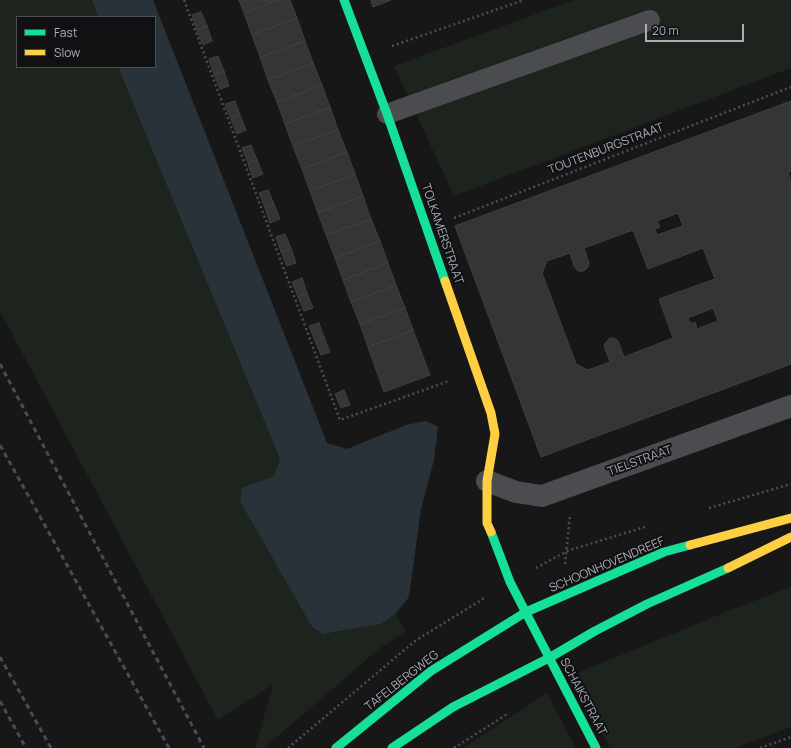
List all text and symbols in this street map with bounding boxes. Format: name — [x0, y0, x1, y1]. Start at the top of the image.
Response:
legend — [16, 16, 156, 68]
scale bar — [647, 16, 746, 42]
text: 20 m — [652, 22, 679, 39]
text: Fast — [54, 24, 78, 41]
text: Slow — [54, 44, 80, 61]
street label: TOUTENBURGSTRAAT — [546, 120, 666, 178]
street label: TOLKAMERSTRAAT — [418, 182, 466, 286]
street label: TIELSTRAAT — [606, 443, 674, 479]
street label: SCHOONHOVENDREEF — [547, 534, 667, 596]
street label: TAFELBERGWEG — [362, 648, 442, 714]
street label: SCHAIKSTRAAT — [557, 656, 609, 738]

